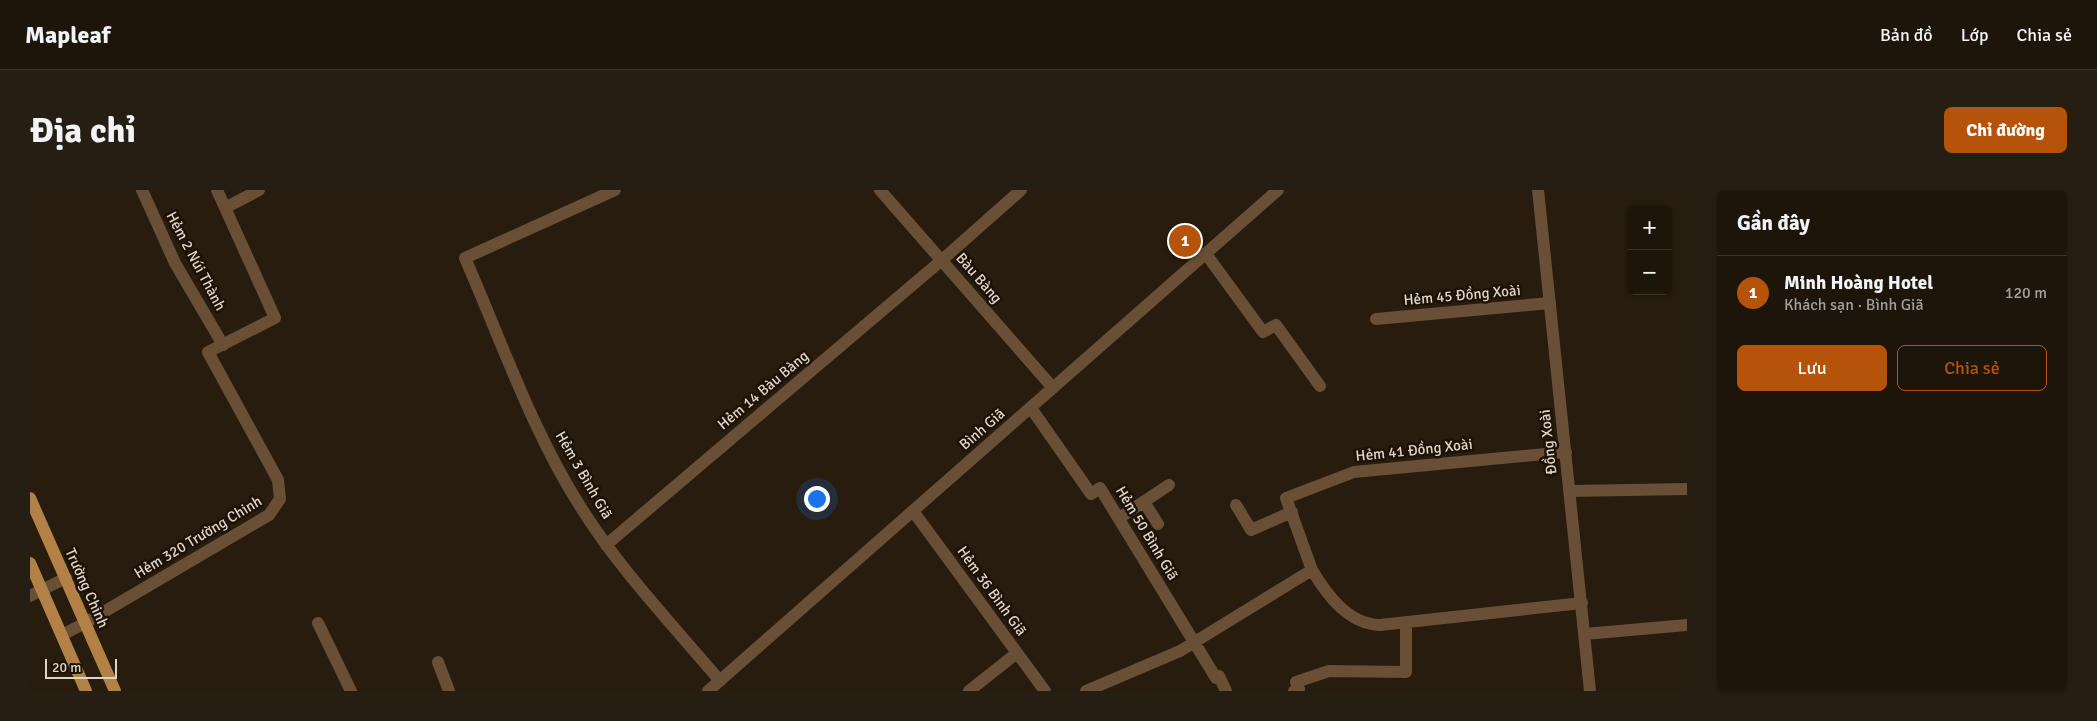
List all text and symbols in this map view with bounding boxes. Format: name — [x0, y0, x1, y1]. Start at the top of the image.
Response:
text: Mapleaf — [25, 20, 110, 50]
text: Bản đồ — [1880, 24, 1933, 46]
text: Lớp — [1961, 24, 1988, 46]
text: Chia sẻ — [2016, 24, 2072, 46]
button: Chỉ đường — [1944, 107, 2067, 153]
text: Địa chỉ — [30, 109, 136, 152]
map controls — [1627, 205, 1672, 295]
button: + — [1627, 205, 1672, 250]
street label: Hẻm 2 Núi Thành — [162, 208, 230, 314]
text: Gần đây — [1737, 210, 1810, 236]
pin: 1 — [1169, 222, 1201, 260]
street label: Bàu Bàng — [952, 249, 1006, 307]
button: − — [1627, 250, 1672, 295]
text: Minh Hoàng Hotel — [1784, 271, 1933, 295]
street label: Hẻm 45 Đồng Xoài — [1403, 281, 1521, 309]
text: 1 — [1749, 283, 1757, 303]
text: 120 m — [2005, 283, 2047, 303]
text: Khách sạn · Bình Giã — [1784, 295, 1924, 315]
button: Lưu — [1737, 345, 1887, 391]
button: Chia sẻ — [1897, 345, 2047, 391]
street label: Hẻm 14 Bàu Bàng — [714, 347, 812, 433]
street label: Bình Giã — [956, 404, 1008, 454]
street label: Đồng Xoài — [1536, 409, 1560, 475]
street label: Hẻm 3 Bình Giã — [552, 428, 616, 522]
street label: Hẻm 41 Đồng Xoài — [1355, 435, 1473, 465]
street label: Hẻm 50 Bình Giã — [1112, 483, 1182, 583]
your location — [804, 486, 830, 512]
street label: Hẻm 320 Trường Chinh — [131, 492, 265, 582]
street label: Hẻm 36 Bình Giã — [953, 543, 1031, 639]
street label: Trường Chinh — [61, 545, 113, 631]
scale bar — [45, 656, 118, 679]
text: 20 m — [52, 659, 81, 676]

